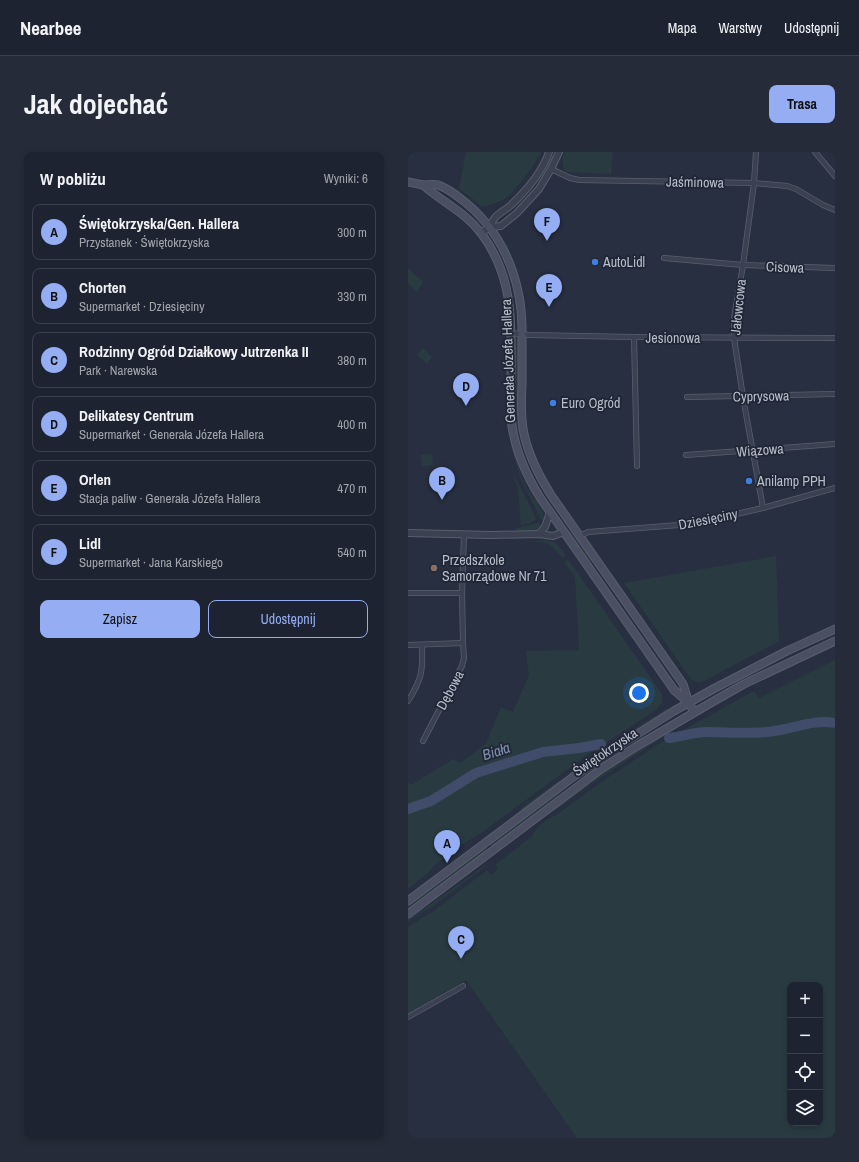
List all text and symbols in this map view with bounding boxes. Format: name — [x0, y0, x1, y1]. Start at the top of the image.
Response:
text: Nearbee — [20, 15, 81, 41]
text: Mapa — [668, 19, 697, 37]
text: Warstwy — [719, 19, 762, 37]
text: Udostępnij — [784, 19, 839, 37]
text: Jak dojechać — [24, 85, 168, 123]
button: Trasa — [769, 85, 835, 123]
text: W pobliżu — [40, 167, 106, 190]
text: Wyniki: 6 — [324, 170, 368, 187]
street label: Jaśminowa — [666, 172, 725, 192]
pin: F — [534, 208, 560, 241]
text: Świętokrzyska/Gen. Hallera — [79, 213, 239, 234]
text: A — [50, 224, 58, 241]
text: 300 m — [337, 224, 367, 241]
text: Przystanek · Świętokrzyska — [79, 234, 209, 251]
place label: AutoLidl — [602, 253, 645, 271]
marker: AutoLidl — [590, 257, 600, 267]
street label: Cisowa — [766, 257, 805, 277]
pin: E — [536, 274, 562, 307]
text: Chorten — [79, 277, 126, 298]
street label: Jałowcowa — [726, 278, 750, 336]
text: B — [50, 288, 58, 305]
text: 330 m — [337, 288, 367, 305]
text: Supermarket · Dziesięciny — [79, 298, 205, 315]
street label: Generała Józefa Hallera — [497, 298, 519, 423]
street label: Jesionowa — [646, 329, 701, 347]
text: Rodzinny Ogród Działkowy Jutrzenka II — [79, 341, 309, 362]
text: C — [50, 352, 58, 369]
text: 380 m — [337, 352, 367, 369]
text: Park · Narewska — [79, 362, 157, 379]
pin: D — [453, 373, 479, 406]
street label: Cyprysowa — [732, 386, 790, 405]
place label: Euro Ogród — [561, 394, 620, 412]
marker: Euro Ogród — [548, 398, 558, 408]
text: Delikatesy Centrum — [79, 405, 194, 426]
text: D — [50, 416, 58, 433]
text: 400 m — [337, 416, 367, 433]
text: Supermarket · Generała Józefa Hallera — [79, 426, 264, 443]
street label: Wiązowa — [736, 439, 785, 461]
pin: B — [429, 467, 455, 500]
text: Orlen — [79, 469, 111, 490]
place label: Anilamp PPH — [756, 472, 826, 490]
marker: Anilamp PPH — [744, 476, 754, 486]
text: E — [50, 480, 58, 497]
text: 470 m — [337, 480, 367, 497]
text: Stacja paliw · Generała Józefa Hallera — [79, 490, 260, 507]
street label: Dziesięciny — [677, 504, 739, 534]
text: Lidl — [79, 533, 101, 554]
text: F — [51, 544, 57, 561]
text: 540 m — [337, 544, 367, 561]
place label: Przedszkole Samorządowe Nr 71 — [442, 551, 547, 585]
text: Supermarket · Jana Karskiego — [79, 554, 223, 571]
marker: Przedszkole Samorządowe Nr 71 — [429, 563, 439, 573]
button: Zapisz — [40, 600, 200, 638]
button: Udostępnij — [208, 600, 368, 638]
street label: Dębowa — [432, 667, 468, 713]
your location — [629, 683, 649, 703]
street label: Świętokrzyska — [569, 724, 641, 780]
water label: Biała — [479, 737, 513, 765]
pin: A — [434, 830, 460, 863]
pin: C — [448, 926, 474, 959]
map controls — [787, 982, 823, 1126]
button: + — [787, 982, 823, 1018]
button: − — [787, 1018, 823, 1054]
button: locate — [787, 1054, 823, 1090]
button: layers — [787, 1090, 823, 1126]

